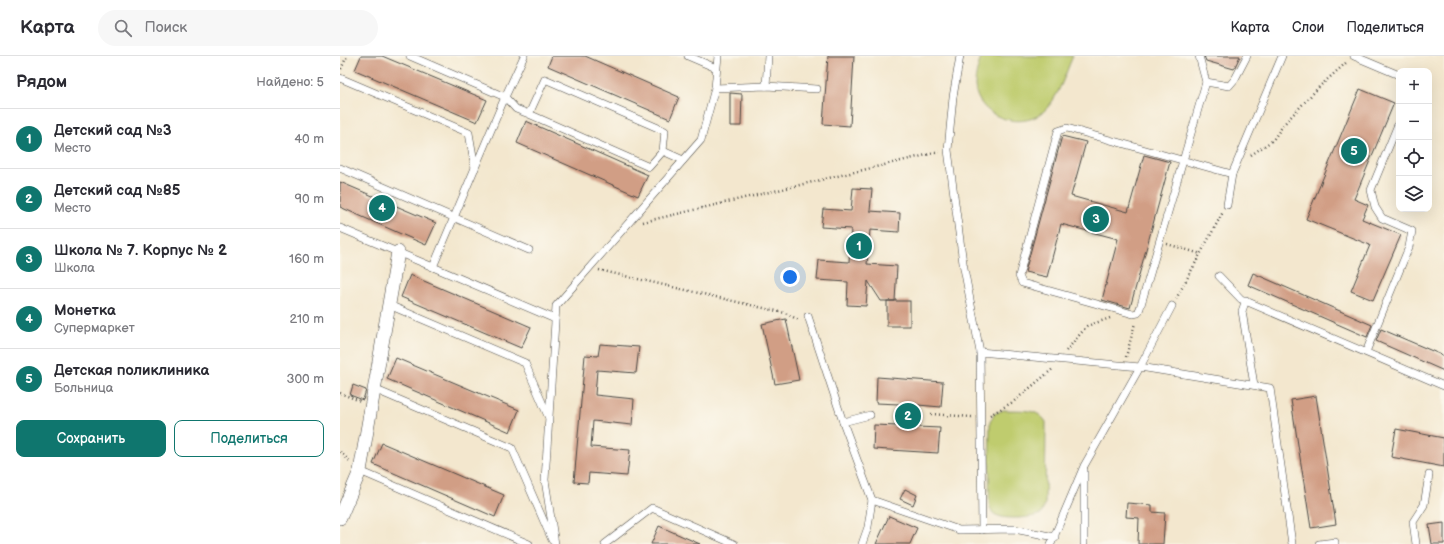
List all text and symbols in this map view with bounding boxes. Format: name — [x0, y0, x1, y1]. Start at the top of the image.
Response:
search box — [98, 10, 378, 46]
text: Карта — [20, 16, 74, 39]
icon: search — [112, 17, 134, 39]
text: Поиск — [144, 18, 187, 37]
text: Карта — [1230, 19, 1270, 36]
text: Слои — [1292, 19, 1324, 36]
text: Поделиться — [1346, 19, 1424, 36]
map controls — [1396, 68, 1432, 212]
button: + — [1396, 68, 1432, 104]
text: Рядом — [16, 72, 67, 92]
text: Найдено: 5 — [256, 74, 324, 90]
button: − — [1396, 104, 1432, 140]
text: Детский сад №3 — [54, 121, 171, 140]
text: 1 — [26, 131, 32, 147]
text: 40 m — [294, 131, 324, 147]
pin: 5 — [1341, 136, 1367, 166]
text: Место — [54, 140, 91, 156]
button: locate — [1396, 140, 1432, 176]
button: layers — [1396, 176, 1432, 212]
text: Детский сад №85 — [54, 181, 180, 200]
text: 2 — [25, 191, 33, 207]
text: 90 m — [295, 191, 324, 207]
pin: 4 — [369, 193, 395, 223]
text: Место — [54, 200, 91, 216]
pin: 3 — [1083, 204, 1109, 234]
pin: 1 — [846, 231, 872, 261]
text: Школа № 7. Корпус № 2 — [54, 241, 227, 260]
text: 3 — [25, 251, 33, 267]
text: 160 m — [289, 251, 324, 267]
text: Школа — [54, 260, 95, 276]
your location — [780, 267, 800, 287]
text: Монетка — [54, 301, 116, 320]
text: 4 — [25, 311, 33, 327]
text: 210 m — [290, 311, 324, 327]
text: Супермаркет — [54, 320, 135, 336]
text: Детская поликлиника — [54, 361, 209, 380]
text: 5 — [25, 371, 33, 387]
text: 300 m — [286, 371, 324, 387]
text: Больница — [54, 380, 113, 396]
pin: 2 — [895, 401, 921, 431]
button: Сохранить — [16, 420, 166, 457]
button: Поделиться — [174, 420, 324, 457]

